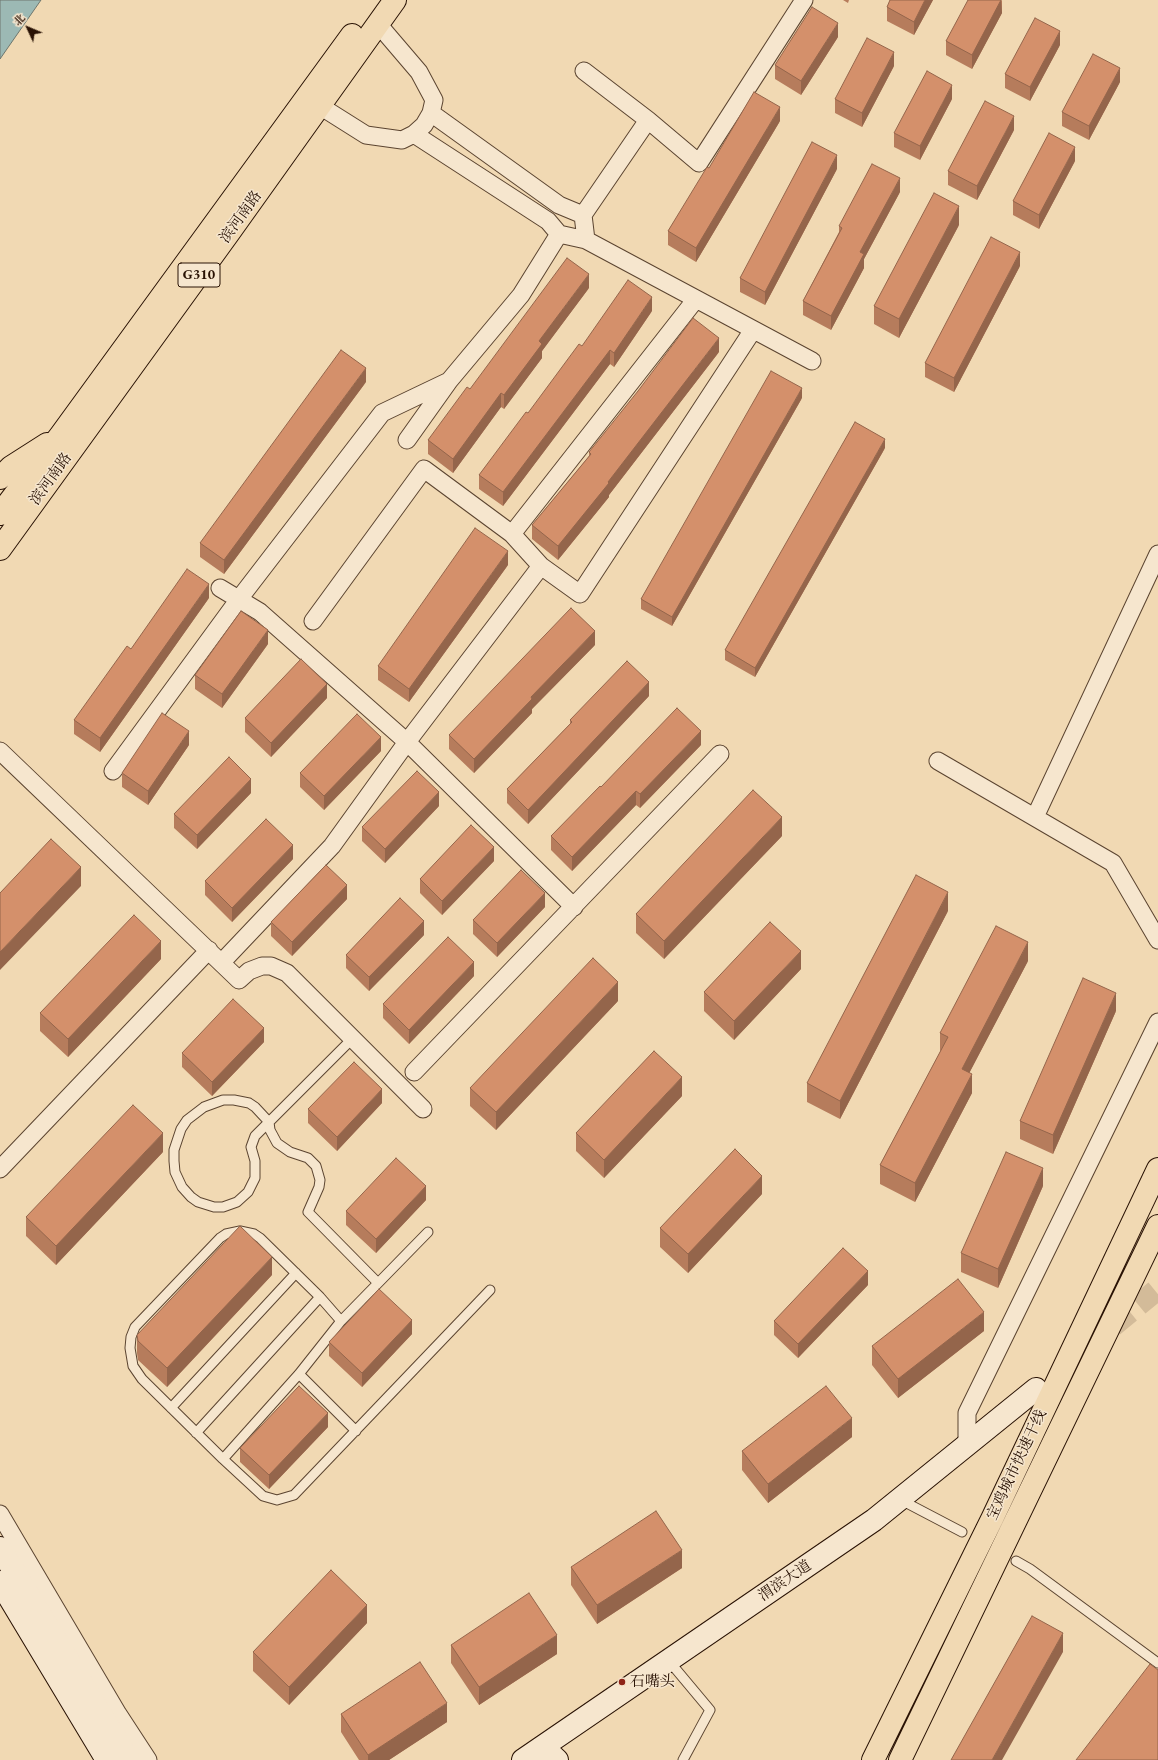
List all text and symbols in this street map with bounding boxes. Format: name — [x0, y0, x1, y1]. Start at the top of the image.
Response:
north arrow — [8, 8, 48, 48]
text: 北 — [11, 11, 28, 28]
street label: 滨河南路 — [216, 187, 266, 247]
road number: G310 — [178, 263, 220, 287]
street label: 滨河南路 — [26, 449, 76, 509]
street label: 宝鸡城市快速干线 — [983, 1407, 1051, 1523]
street label: 渭滨大道 — [755, 1557, 815, 1605]
place label: 石嘴头 — [630, 1673, 675, 1691]
marker: 石嘴头 — [617, 1677, 627, 1687]

